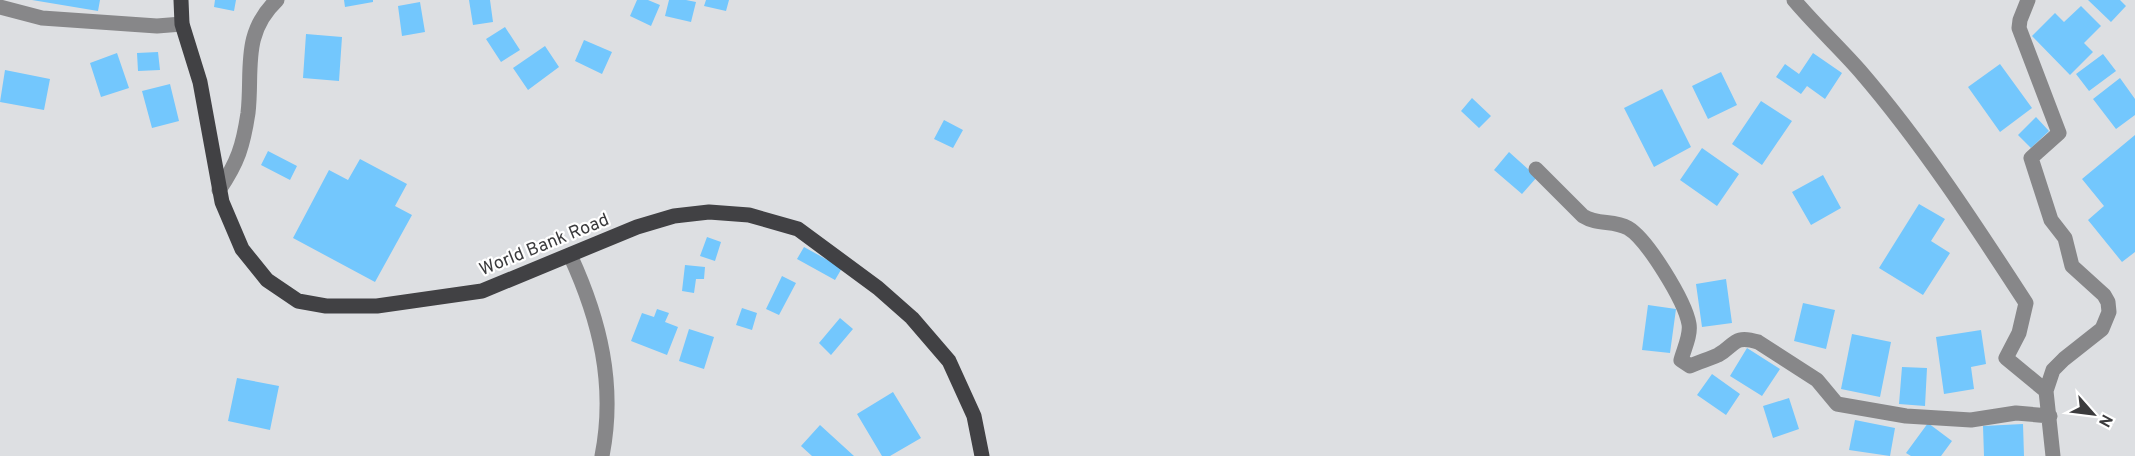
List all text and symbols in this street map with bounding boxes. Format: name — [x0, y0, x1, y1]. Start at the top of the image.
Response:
street label: World Bank Road — [476, 209, 613, 282]
north arrow — [2063, 384, 2123, 444]
text: N — [2093, 410, 2116, 430]

